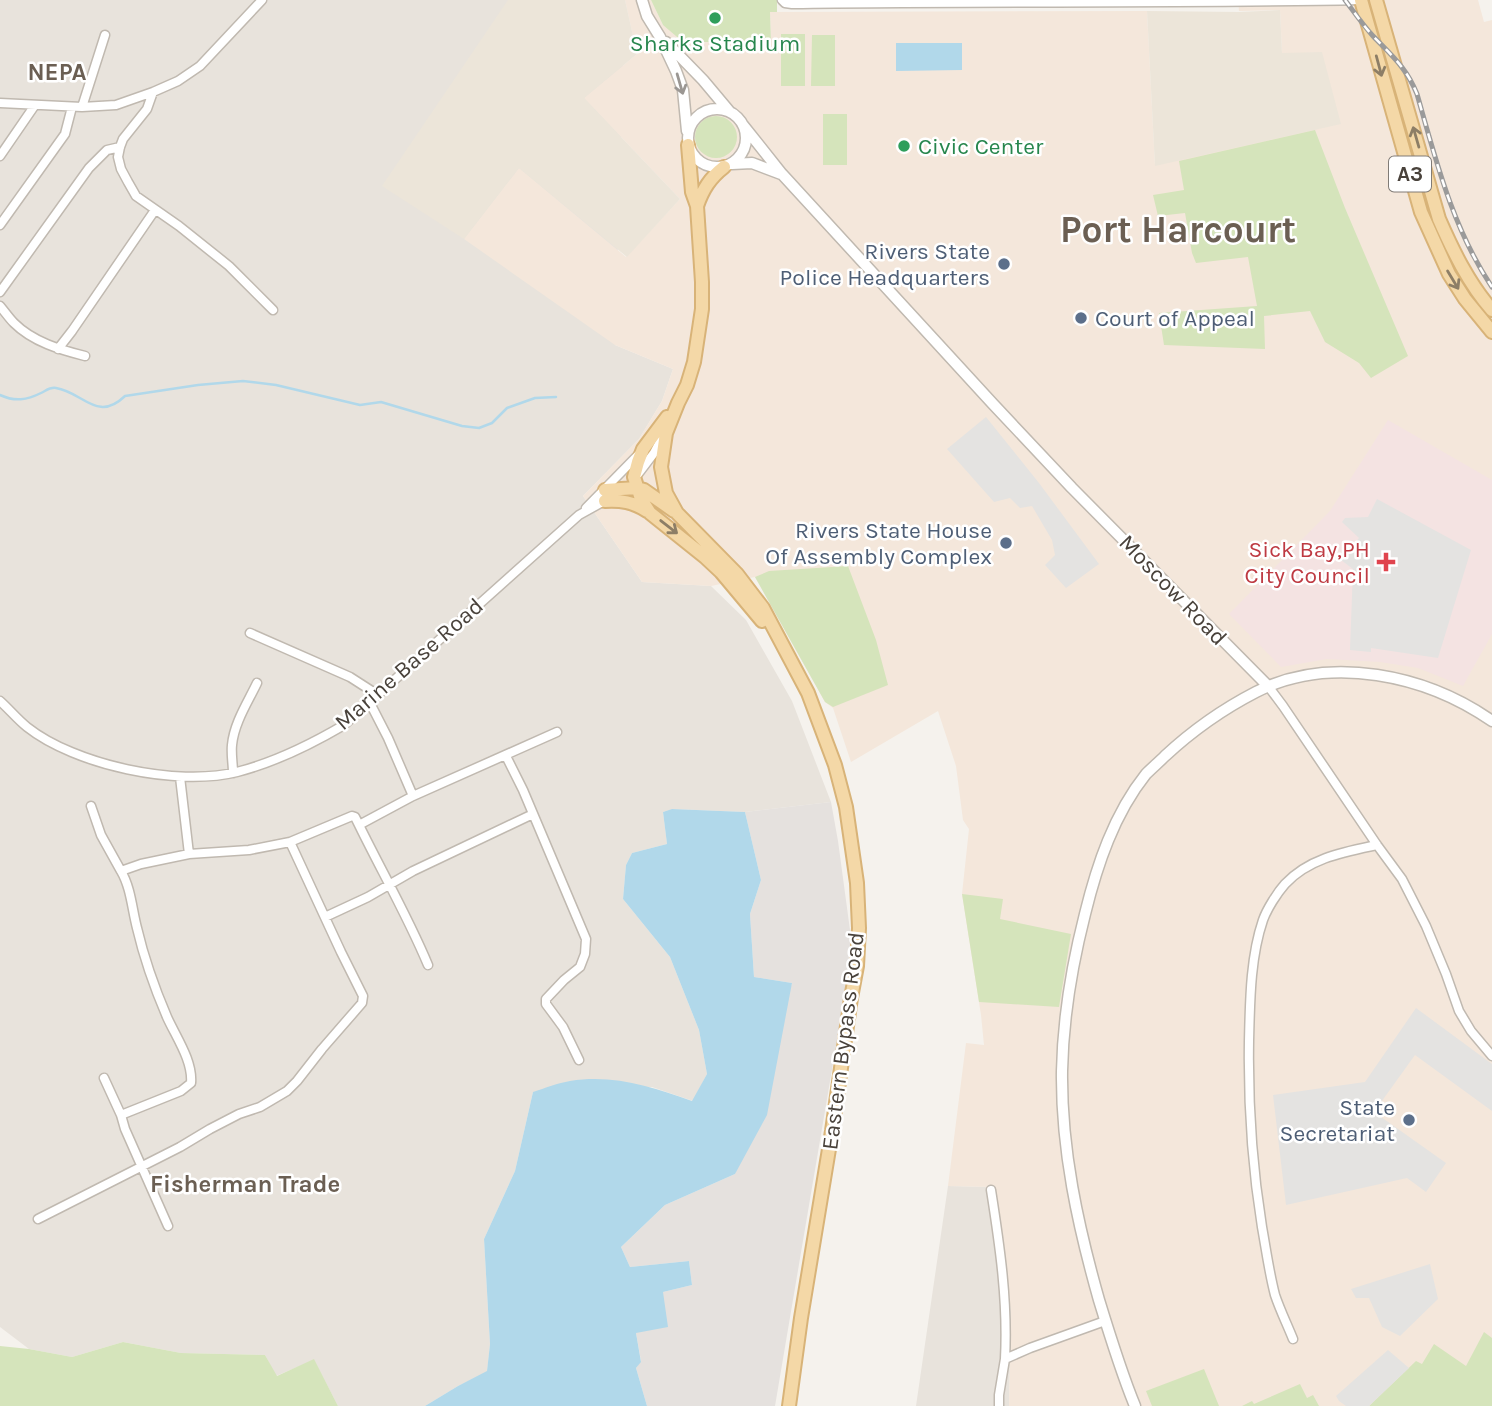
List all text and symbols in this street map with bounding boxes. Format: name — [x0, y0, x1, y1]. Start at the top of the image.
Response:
marker: Sharks Stadium — [707, 10, 723, 26]
place label: Sharks Stadium — [630, 30, 800, 57]
one-way arrow — [1374, 55, 1387, 77]
district label: NEPA — [27, 58, 87, 86]
one-way arrow — [674, 73, 687, 95]
one-way arrow — [1408, 127, 1421, 149]
place label: Civic Center — [918, 133, 1044, 160]
marker: Civic Center — [896, 138, 912, 154]
road number: A3 — [1389, 156, 1431, 192]
district label: Port Harcourt — [1060, 208, 1296, 251]
place label: Rivers State Police Headquarters — [780, 238, 990, 291]
marker: Rivers State Police Headquarters — [996, 256, 1012, 272]
one-way arrow — [1447, 270, 1461, 290]
place label: Court of Appeal — [1095, 305, 1255, 332]
marker: Court of Appeal — [1073, 310, 1089, 326]
place label: Rivers State House Of Assembly Complex — [765, 517, 992, 570]
one-way arrow — [659, 520, 678, 535]
street label: Moscow Road — [1113, 529, 1233, 651]
marker: Rivers State House Of Assembly Complex — [998, 535, 1014, 551]
place label: Sick Bay,PH City Council — [1245, 536, 1370, 589]
marker: Sick Bay,PH City Council — [1376, 552, 1396, 572]
street label: Marine Base Road — [329, 592, 489, 736]
street label: Eastern Bypass Road — [816, 930, 870, 1152]
place label: State Secretariat — [1280, 1094, 1395, 1147]
marker: State Secretariat — [1401, 1112, 1417, 1128]
district label: Fisherman Trade — [150, 1170, 340, 1198]

